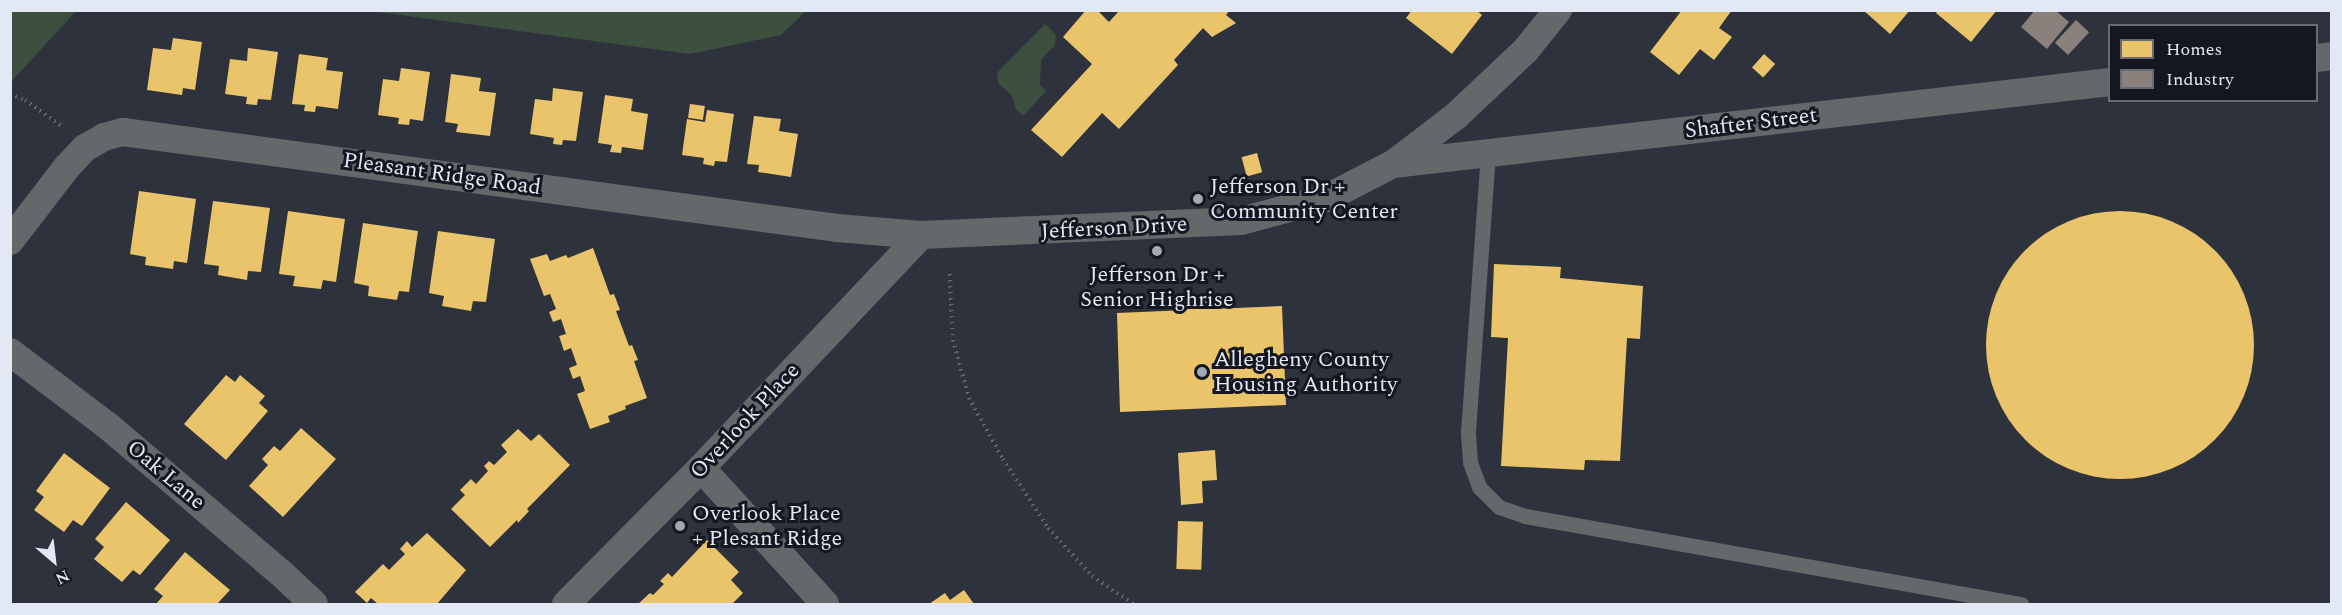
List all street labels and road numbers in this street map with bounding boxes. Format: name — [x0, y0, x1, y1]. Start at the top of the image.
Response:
street label: Shafter Street — [1683, 102, 1819, 144]
street label: Pleasant Ridge Road — [341, 147, 543, 201]
street label: Jefferson Drive — [1040, 211, 1188, 245]
street label: Overlook Place — [685, 358, 805, 484]
street label: Oak Lane — [121, 435, 211, 515]

